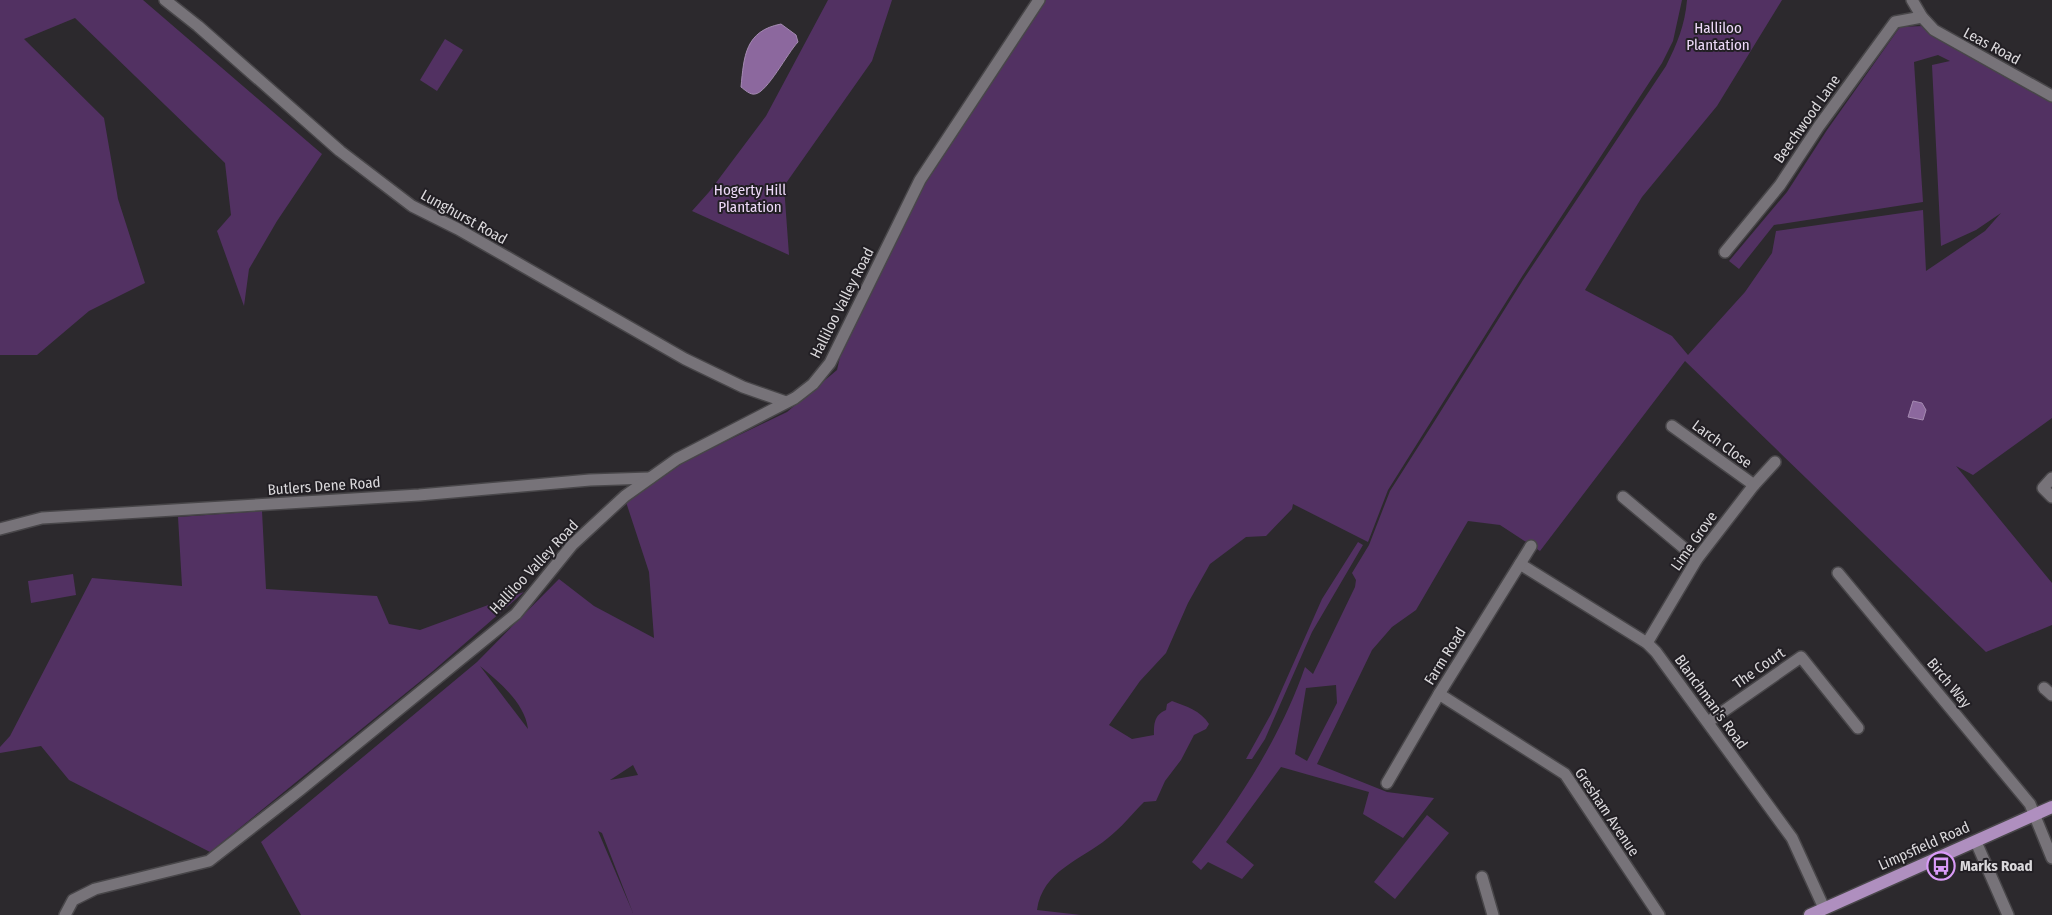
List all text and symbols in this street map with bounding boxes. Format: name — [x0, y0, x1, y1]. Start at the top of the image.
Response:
park label: Halliloo Plantation — [1686, 19, 1750, 54]
street label: Leas Road — [1960, 24, 2024, 68]
street label: Beechwood Lane — [1770, 71, 1844, 167]
park label: Hogerty Hill Plantation — [714, 181, 786, 216]
street label: Lunghurst Road — [418, 186, 510, 248]
street label: Halliloo Valley Road — [806, 245, 878, 361]
street label: Larch Close — [1689, 416, 1755, 472]
street label: Butlers Dene Road — [267, 473, 381, 499]
street label: Lime Grove — [1667, 508, 1721, 574]
street label: Halliloo Valley Road — [486, 516, 582, 618]
street label: Farm Road — [1420, 624, 1470, 688]
street label: The Court — [1730, 644, 1788, 692]
street label: Blanchman's Road — [1671, 651, 1751, 753]
street label: Birch Way — [1923, 655, 1975, 712]
street label: Gresham Avenue — [1571, 764, 1643, 860]
street label: Limpsfield Road — [1876, 818, 1972, 874]
bus stop icon: Marks Road — [1926, 851, 1956, 881]
place label: Marks Road — [1960, 857, 2033, 875]

